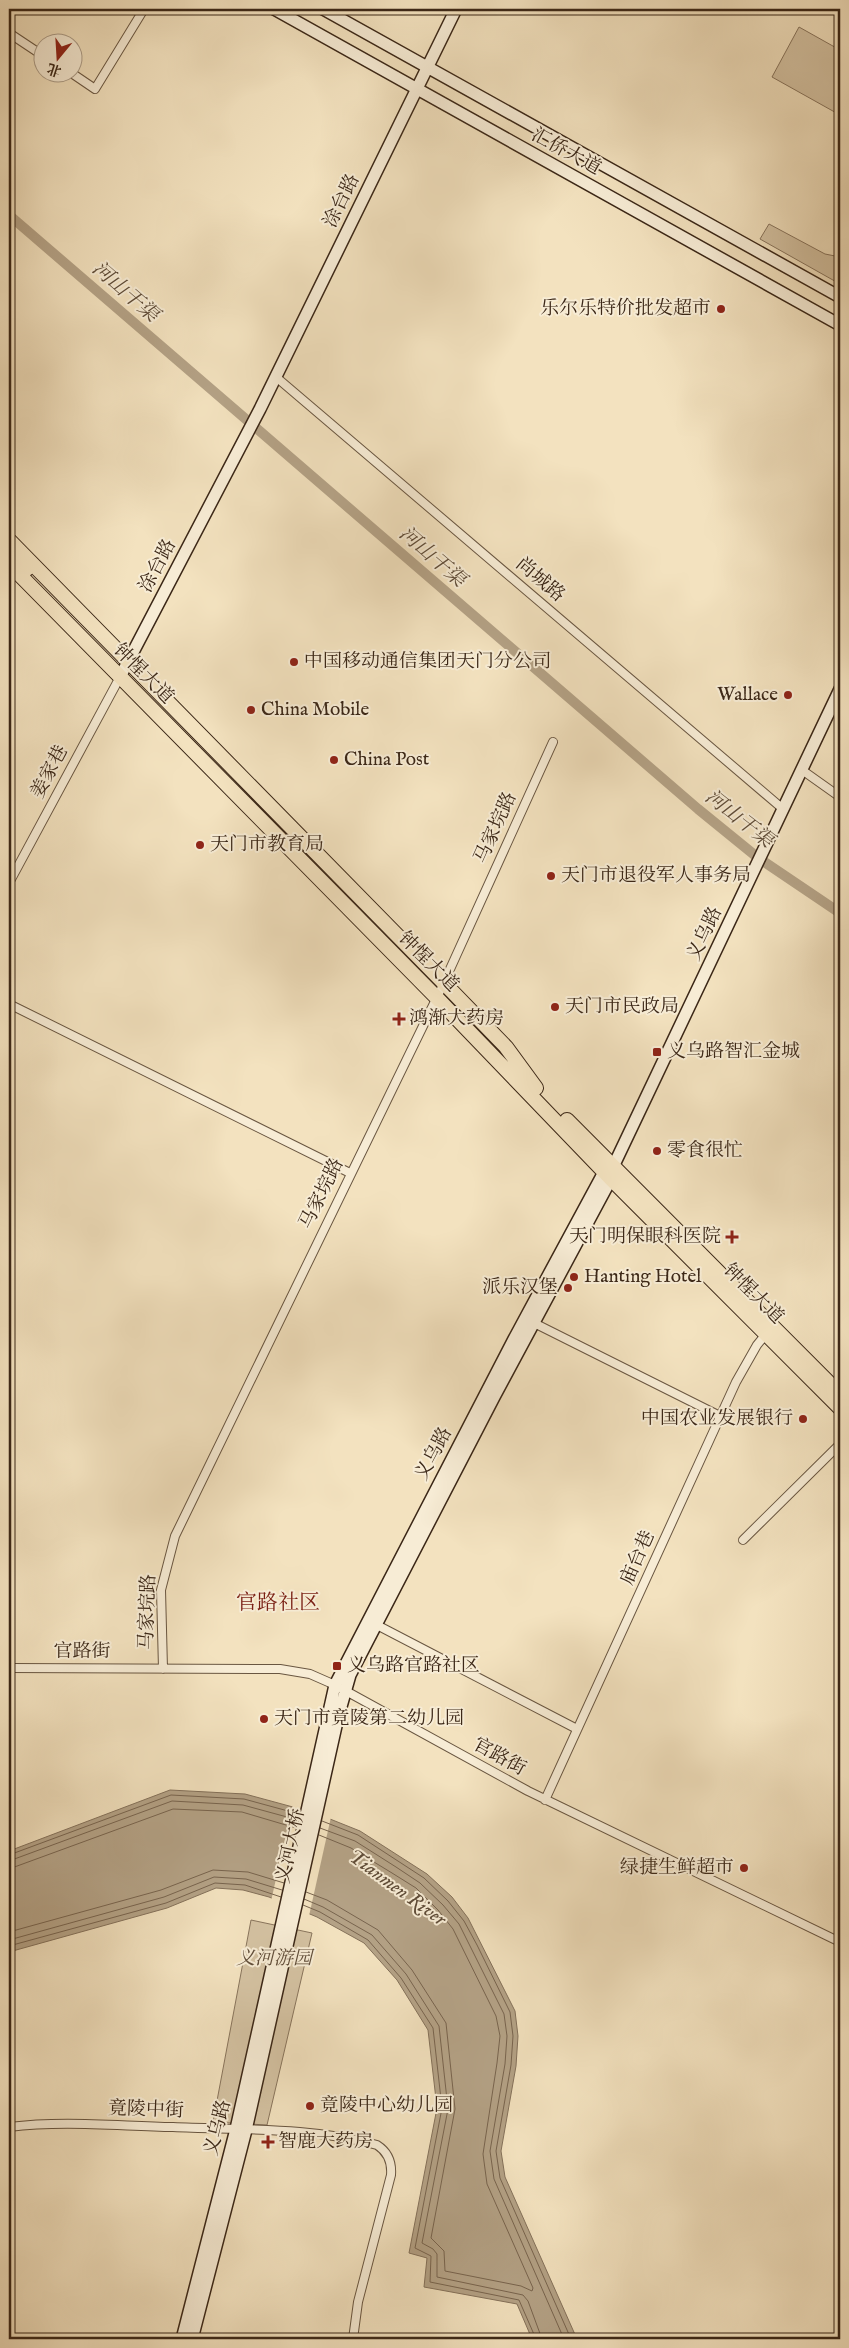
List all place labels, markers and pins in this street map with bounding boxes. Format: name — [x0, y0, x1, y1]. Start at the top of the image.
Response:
place label: 乐尔乐特价批发超市 — [540, 297, 711, 321]
marker: 乐尔乐特价批发超市 — [715, 303, 727, 315]
place label: 中国移动通信集团天门分公司 — [304, 650, 551, 674]
marker: 中国移动通信集团天门分公司 — [288, 656, 300, 668]
place label: Wallace — [717, 683, 778, 707]
marker: Wallace — [782, 689, 794, 701]
place label: China Mobile — [261, 698, 369, 722]
marker: China Mobile — [245, 704, 257, 716]
place label: China Post — [344, 748, 430, 772]
marker: China Post — [328, 754, 340, 766]
place label: 天门市教育局 — [210, 833, 324, 857]
marker: 天门市教育局 — [194, 839, 206, 851]
place label: 天门市退役军人事务局 — [561, 864, 751, 888]
marker: 天门市退役军人事务局 — [545, 870, 557, 882]
place label: 天门市民政局 — [565, 995, 679, 1019]
marker: 天门市民政局 — [549, 1001, 561, 1013]
place label: 鸿渐大药房 — [409, 1007, 504, 1031]
marker: 鸿渐大药房 — [393, 1013, 405, 1025]
place label: 义乌路智汇金城 — [667, 1040, 800, 1064]
marker: 义乌路智汇金城 — [651, 1046, 663, 1058]
place label: 零食很忙 — [667, 1139, 743, 1163]
marker: 零食很忙 — [651, 1145, 663, 1157]
place label: 天门明保眼科医院 — [569, 1225, 721, 1249]
marker: 天门明保眼科医院 — [725, 1230, 739, 1244]
place label: Hanting Hotel — [584, 1265, 702, 1289]
marker: Hanting Hotel — [568, 1271, 580, 1283]
place label: 派乐汉堡 — [482, 1276, 558, 1300]
marker: 派乐汉堡 — [562, 1282, 574, 1294]
place label: 中国农业发展银行 — [641, 1407, 793, 1431]
marker: 中国农业发展银行 — [797, 1413, 809, 1425]
place label: 义乌路官路社区 — [347, 1654, 480, 1678]
marker: 义乌路官路社区 — [331, 1660, 343, 1672]
place label: 天门市竟陵第二幼儿园 — [274, 1707, 464, 1731]
marker: 天门市竟陵第二幼儿园 — [258, 1713, 270, 1725]
place label: 绿捷生鲜超市 — [620, 1856, 734, 1880]
marker: 绿捷生鲜超市 — [738, 1862, 750, 1874]
place label: 竟陵中心幼儿园 — [320, 2094, 453, 2118]
marker: 竟陵中心幼儿园 — [304, 2100, 316, 2112]
place label: 智鹿大药房 — [278, 2130, 373, 2154]
marker: 智鹿大药房 — [262, 2136, 274, 2148]

